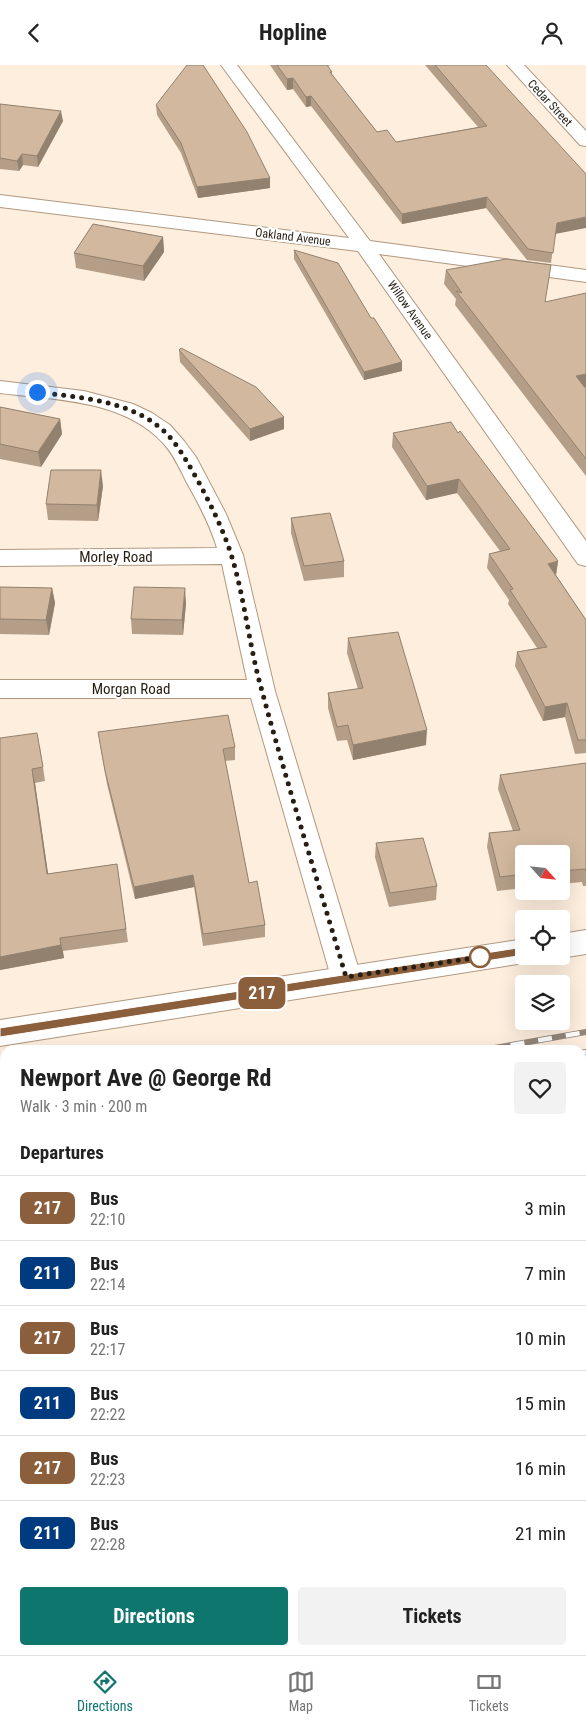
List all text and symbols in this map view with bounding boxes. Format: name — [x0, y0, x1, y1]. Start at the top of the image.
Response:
icon: back — [20, 19, 48, 47]
icon: person — [538, 19, 566, 47]
text: Hopline — [259, 20, 327, 45]
street label: Cedar Street — [525, 77, 575, 130]
street label: Oakland Avenue — [254, 225, 332, 249]
street label: Willow Avenue — [385, 278, 436, 342]
your location — [25, 380, 50, 405]
street label: Morley Road — [79, 548, 153, 566]
street label: Morgan Road — [92, 680, 170, 698]
north arrow — [515, 845, 570, 900]
map controls — [515, 845, 570, 1030]
button: locate — [515, 910, 570, 965]
unlabelled marker — [469, 946, 491, 968]
button: layers — [515, 975, 570, 1030]
line badge: 217 — [233, 977, 291, 1009]
text: 217 — [248, 982, 276, 1003]
button: heart — [514, 1062, 566, 1114]
text: Newport Ave @ George Rd — [20, 1064, 271, 1092]
text: Walk · 3 min · 200 m — [20, 1097, 147, 1116]
text: Departures — [20, 1141, 104, 1164]
text: Bus — [90, 1187, 119, 1210]
text: 217 — [34, 1197, 61, 1218]
text: 3 min — [524, 1197, 566, 1220]
text: 22:10 — [90, 1210, 125, 1229]
text: Bus — [90, 1252, 119, 1275]
text: 211 — [34, 1262, 61, 1283]
text: 7 min — [524, 1262, 566, 1285]
text: 22:14 — [90, 1275, 125, 1294]
text: Bus — [90, 1317, 119, 1340]
text: 217 — [34, 1327, 61, 1348]
text: 10 min — [515, 1327, 566, 1350]
text: 22:17 — [90, 1340, 125, 1359]
text: Bus — [90, 1382, 119, 1405]
text: 211 — [34, 1392, 61, 1413]
text: 15 min — [515, 1392, 566, 1415]
text: 22:22 — [90, 1405, 125, 1424]
text: Bus — [90, 1447, 119, 1470]
text: 217 — [34, 1457, 61, 1478]
text: 16 min — [515, 1457, 566, 1480]
text: 22:23 — [90, 1470, 125, 1489]
text: Bus — [90, 1512, 119, 1535]
text: 211 — [34, 1522, 61, 1543]
text: 21 min — [515, 1522, 566, 1545]
text: 22:28 — [90, 1535, 125, 1554]
button: Directions — [20, 1587, 288, 1645]
button: Tickets — [298, 1587, 566, 1645]
tab: Directions — [77, 1668, 133, 1714]
tab: Map — [287, 1668, 315, 1714]
tab: Tickets — [469, 1668, 509, 1714]

